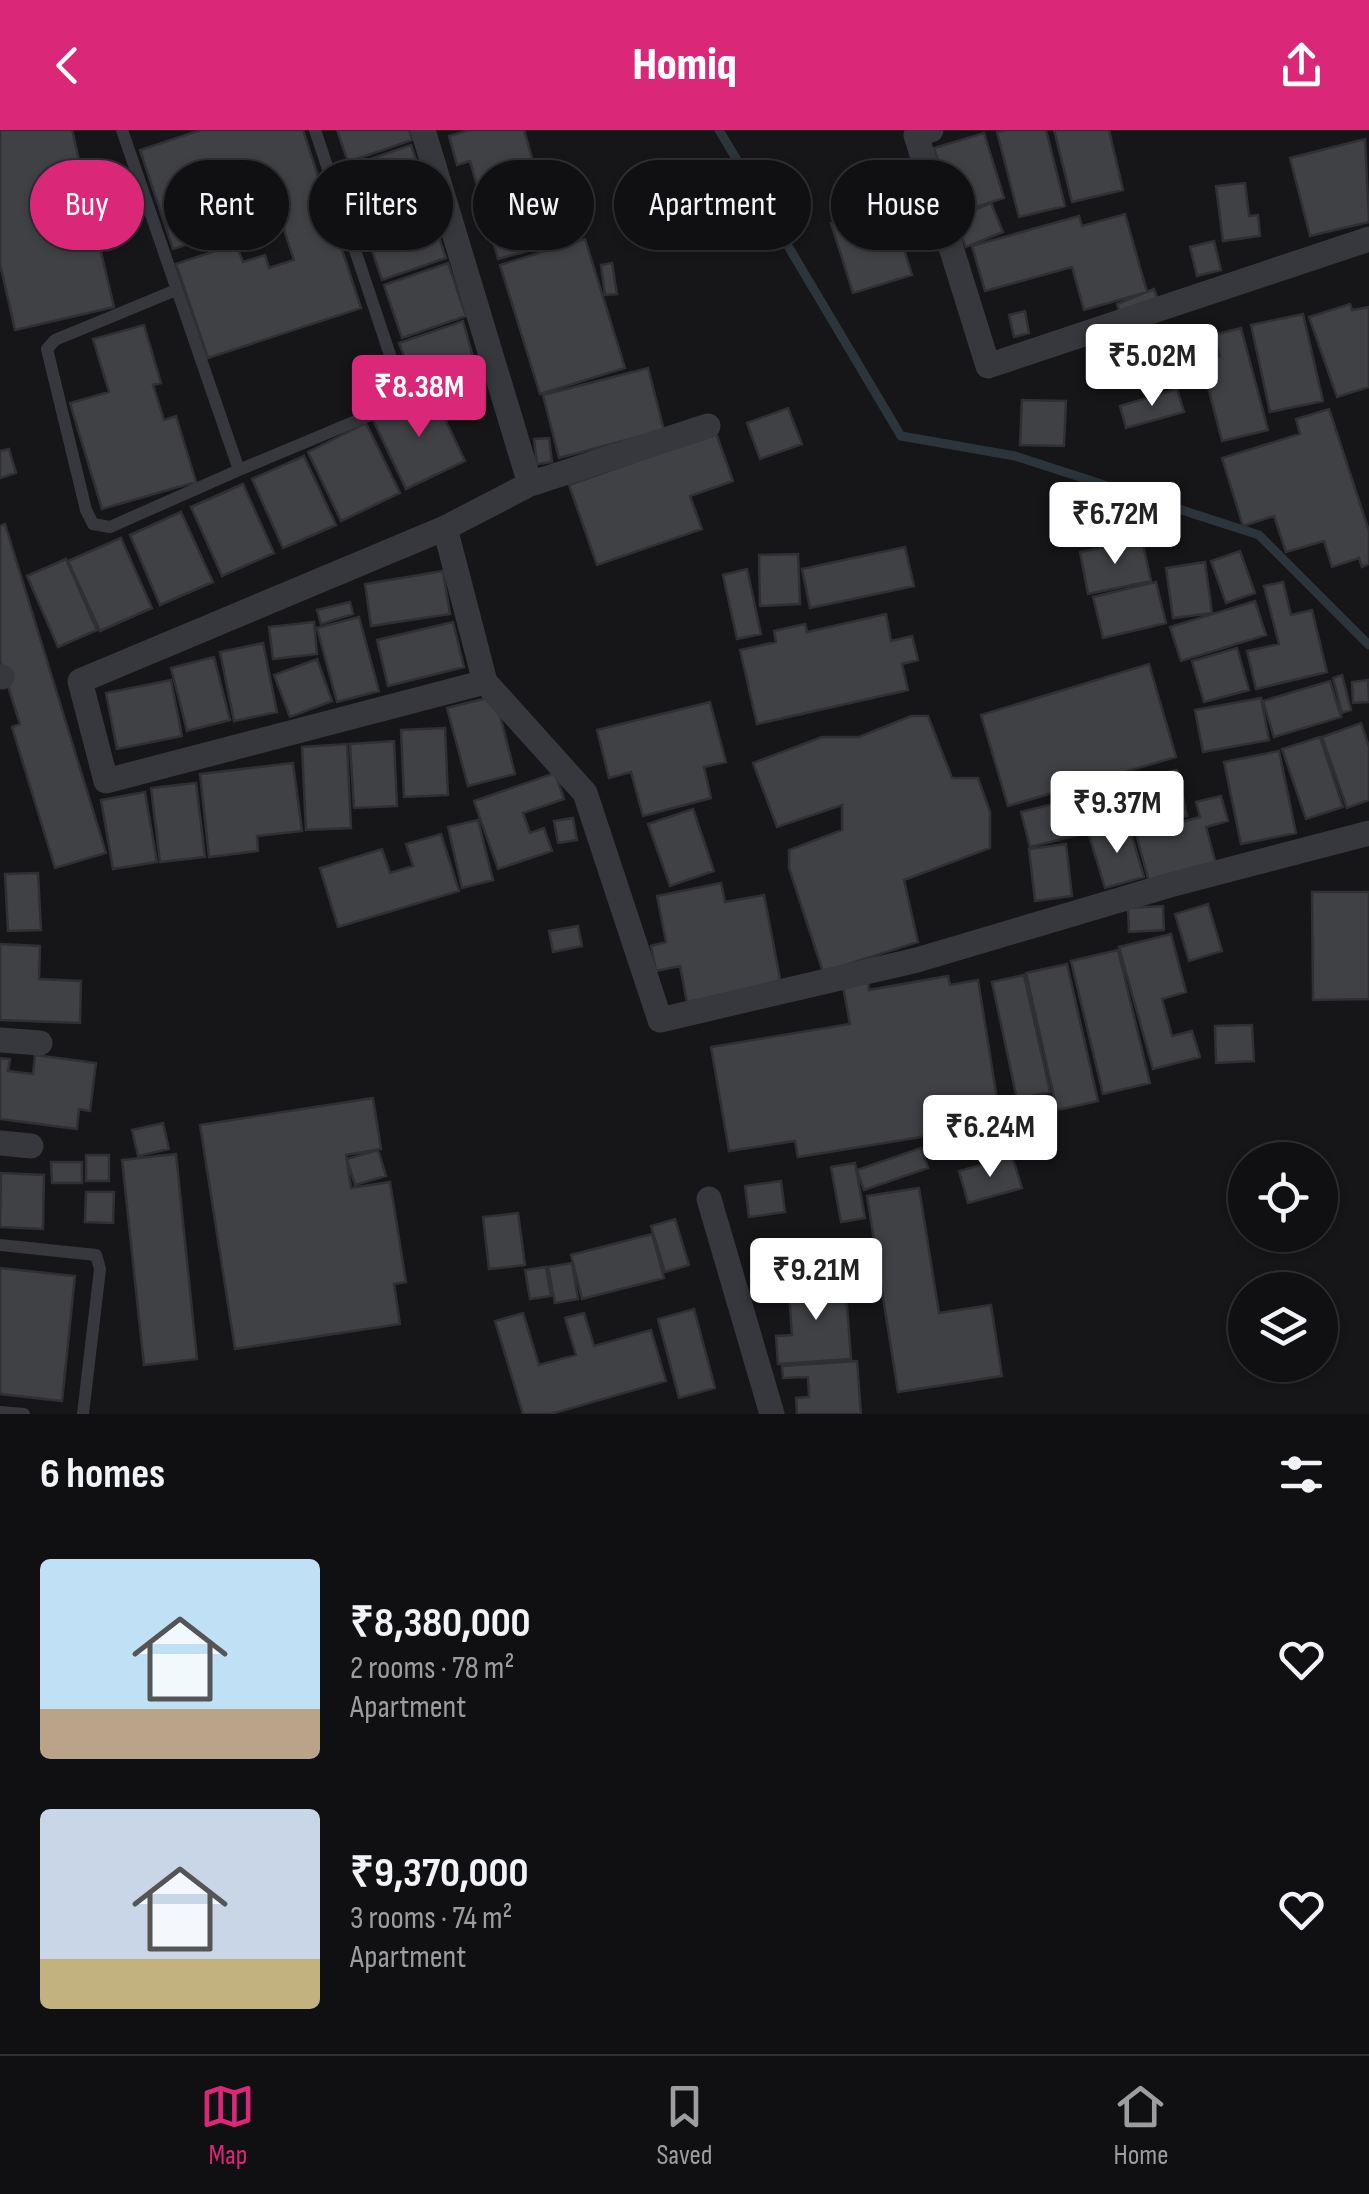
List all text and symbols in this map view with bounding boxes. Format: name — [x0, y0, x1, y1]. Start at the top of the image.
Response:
icon: back — [40, 38, 95, 93]
text: Homiq — [632, 38, 737, 93]
icon: share — [1274, 38, 1329, 93]
chip: Buy — [30, 160, 144, 250]
chip: Rent — [164, 160, 289, 250]
chip: Filters — [309, 160, 453, 250]
chip: New — [473, 160, 594, 250]
chip: Apartment — [614, 160, 811, 250]
chip: House — [831, 160, 975, 250]
pin: ₹5.02M — [1071, 324, 1233, 409]
text: ₹5.02M — [1108, 337, 1196, 376]
pin: ₹8.38M — [338, 355, 500, 440]
text: ₹8.38M — [374, 368, 464, 407]
pin: ₹6.72M — [1034, 482, 1196, 567]
text: ₹6.72M — [1071, 495, 1159, 534]
pin: ₹9.37M — [1036, 771, 1198, 856]
text: ₹9.37M — [1073, 784, 1161, 823]
pin: ₹6.24M — [909, 1095, 1071, 1180]
text: ₹6.24M — [945, 1108, 1035, 1147]
map controls — [1228, 1142, 1338, 1382]
button: locate — [1228, 1142, 1338, 1252]
pin: ₹9.21M — [735, 1238, 897, 1323]
text: ₹9.21M — [772, 1251, 860, 1290]
button: layers — [1228, 1272, 1338, 1382]
icon: filters — [1274, 1447, 1329, 1502]
text: 6 homes — [40, 1449, 165, 1500]
text: ₹8,380,000 — [350, 1598, 531, 1649]
icon: home — [120, 1599, 240, 1719]
icon: heart — [1274, 1632, 1329, 1687]
text: 2 rooms · 78 m² — [350, 1649, 514, 1688]
text: Apartment — [350, 1688, 466, 1727]
text: ₹9,370,000 — [350, 1848, 528, 1899]
icon: home — [120, 1849, 240, 1969]
icon: heart — [1274, 1882, 1329, 1937]
text: 3 rooms · 74 m² — [350, 1899, 512, 1938]
text: Apartment — [350, 1938, 466, 1977]
tab: Map — [200, 2079, 255, 2172]
tab: Saved — [656, 2079, 713, 2172]
tab: Home — [1113, 2079, 1169, 2172]

